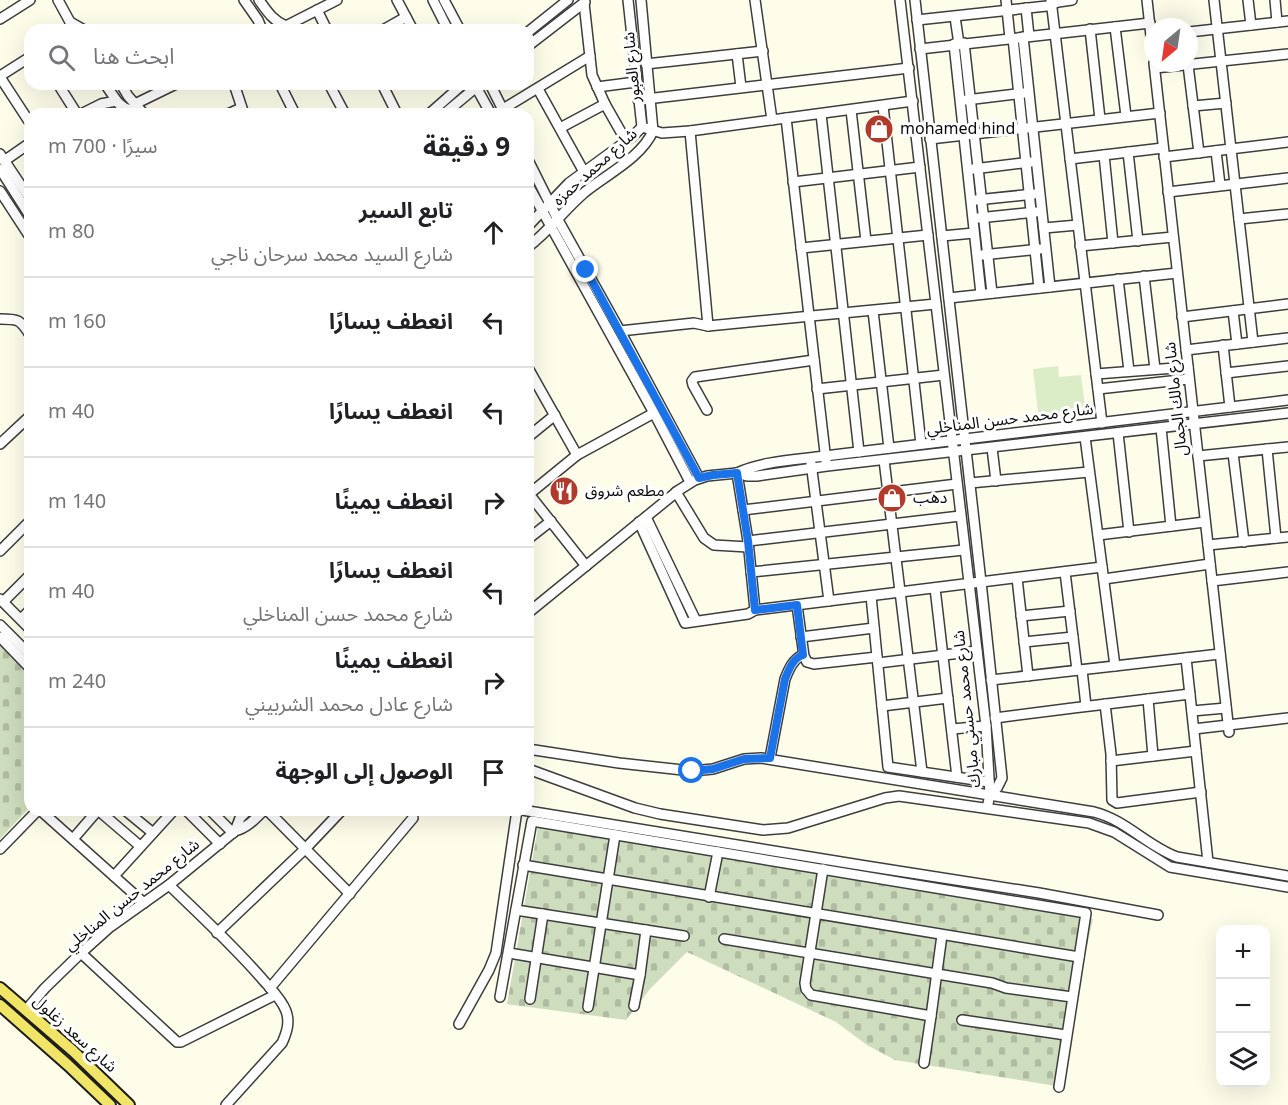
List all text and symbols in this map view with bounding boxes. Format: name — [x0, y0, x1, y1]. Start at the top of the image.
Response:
north arrow — [1144, 18, 1198, 72]
search box — [24, 24, 534, 90]
street label: شارع العبور — [612, 30, 652, 105]
text: ابحث هنا — [93, 34, 175, 80]
icon: search — [45, 41, 78, 74]
place label: mohamed hind — [900, 112, 1015, 146]
shop icon: mohamed hind — [863, 113, 895, 145]
street label: شارع محمد حمزه — [544, 119, 646, 215]
text: 9 دقيقة — [423, 120, 510, 175]
text: سيرًا · 700 m — [48, 126, 157, 168]
text: تابع السير — [359, 188, 453, 234]
text: 80 m — [48, 211, 95, 253]
icon: ahead — [477, 216, 510, 249]
text: شارع السيد محمد سرحان ناجي — [211, 234, 453, 276]
route end — [572, 256, 598, 282]
text: انعطف يسارًا — [329, 299, 453, 345]
text: 160 m — [48, 301, 106, 343]
icon: left — [477, 306, 510, 339]
street label: شارع مالك الجمال — [1153, 340, 1199, 458]
text: انعطف يسارًا — [329, 389, 453, 435]
text: 40 m — [48, 391, 95, 433]
street label: شارع محمد حسن المناخلي — [925, 392, 1095, 446]
icon: left — [477, 396, 510, 429]
place label: مطعم شروق — [585, 474, 665, 508]
restaurant icon: مطعم شروق — [548, 475, 580, 507]
text: انعطف يمينًا — [335, 479, 453, 525]
text: 140 m — [48, 481, 106, 523]
place label: دهب — [913, 481, 947, 515]
shop icon: دهب — [876, 482, 908, 514]
icon: right — [477, 486, 510, 519]
text: انعطف يسارًا — [329, 548, 453, 594]
text: 40 m — [48, 571, 95, 613]
icon: left — [477, 576, 510, 609]
text: شارع محمد حسن المناخلي — [243, 594, 453, 636]
street label: شارع محمد حسني مبارك — [942, 628, 992, 790]
text: انعطف يمينًا — [335, 638, 453, 684]
text: 240 m — [48, 661, 106, 703]
icon: right — [477, 666, 510, 699]
text: شارع عادل محمد الشربيني — [245, 684, 453, 726]
text: الوصول إلى الوجهة — [275, 749, 453, 795]
icon: arrive — [477, 756, 510, 789]
route start — [678, 757, 704, 783]
street label: شارع محمد حسن المناخلي — [56, 829, 208, 961]
map controls — [1216, 925, 1270, 1087]
button: + — [1216, 925, 1270, 979]
button: − — [1216, 979, 1270, 1033]
street label: شارع سعد زغلول — [24, 986, 126, 1082]
button: layers — [1216, 1033, 1270, 1087]

